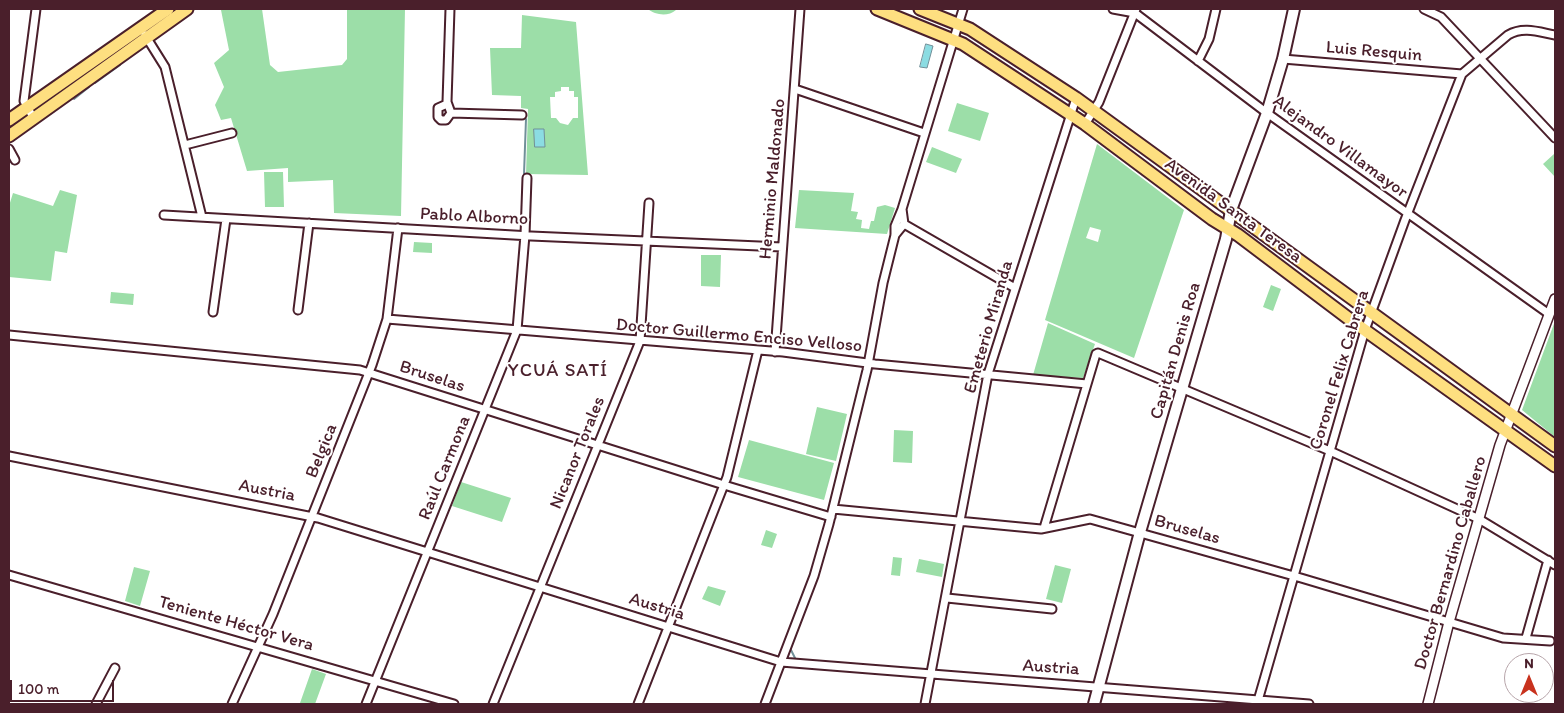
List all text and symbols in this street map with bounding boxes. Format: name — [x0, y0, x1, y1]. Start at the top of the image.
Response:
street label: Luis Resquin — [1325, 37, 1423, 67]
street label: Alejandro Villamayor — [1268, 91, 1412, 203]
street label: Herminio Maldonado — [755, 98, 791, 260]
street label: Avenida Santa Teresa — [1160, 154, 1306, 268]
street label: Pablo Alborno — [419, 203, 529, 231]
street label: Emeterio Miranda — [960, 258, 1018, 396]
street label: Capitán Denis Roa — [1146, 280, 1206, 422]
street label: Coronel Felix Cabrera — [1305, 287, 1375, 453]
street label: Doctor Guillermo Enciso Velloso — [615, 314, 863, 358]
street label: Bruselas — [396, 356, 468, 398]
district label: YCUÁ SATÍ — [506, 360, 610, 382]
street label: Nicanor Torales — [546, 394, 610, 512]
street label: Raúl Carmona — [414, 413, 476, 523]
street label: Belgica — [301, 421, 343, 481]
street label: Doctor Bernardino Caballero — [1410, 454, 1492, 672]
street label: Austria — [237, 475, 297, 507]
street label: Bruselas — [1151, 510, 1223, 550]
street label: Austria — [627, 588, 687, 626]
street label: Teniente Héctor Vera — [156, 592, 316, 656]
north arrow — [1504, 653, 1554, 703]
street label: Austria — [1022, 655, 1080, 681]
text: N — [1524, 655, 1534, 672]
scale bar — [12, 670, 116, 702]
text: 100 m — [18, 680, 59, 698]

